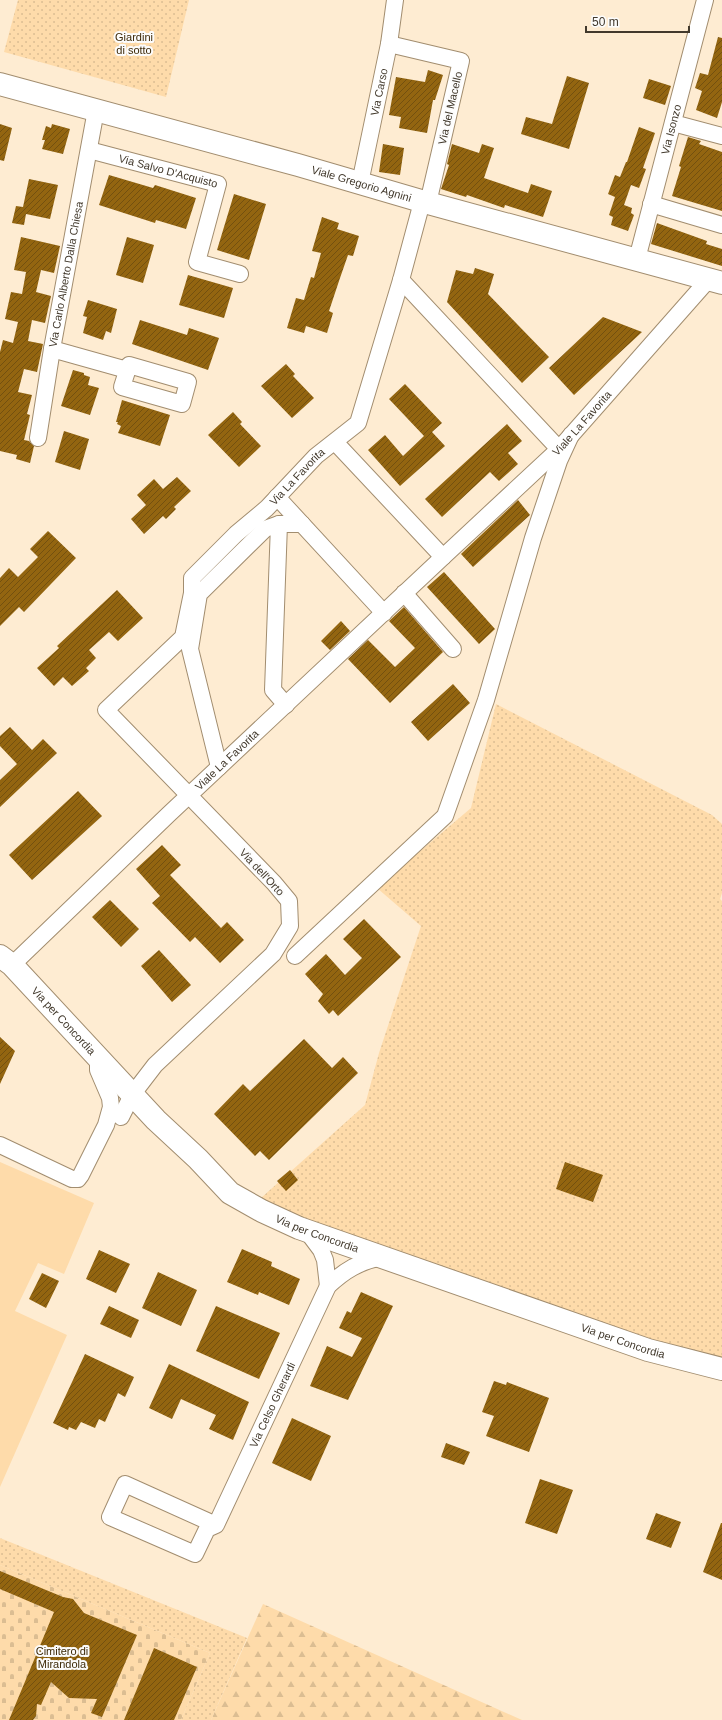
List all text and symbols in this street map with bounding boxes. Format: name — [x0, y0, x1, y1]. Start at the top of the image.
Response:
scale bar — [586, 8, 689, 34]
text: 50 m — [592, 15, 619, 29]
park label: Giardini di sotto — [115, 31, 153, 56]
street label: Via Carso — [368, 67, 390, 117]
street label: Via del Macello — [436, 70, 464, 146]
street label: Via Isonzo — [659, 103, 683, 156]
street label: Via Salvo D'Acquisto — [118, 152, 219, 190]
street label: Viale Gregorio Agnini — [310, 163, 413, 204]
street label: Via Carlo Alberto Dalla Chiesa — [46, 200, 85, 348]
street label: Viale La Favorita — [550, 388, 614, 458]
street label: Via La Favorita — [267, 445, 328, 507]
street label: Viale La Favorita — [193, 727, 262, 792]
street label: Via dell'Orto — [237, 846, 287, 898]
street label: Via per Concordia — [29, 984, 99, 1058]
street label: Via per Concordia — [274, 1212, 361, 1255]
street label: Via per Concordia — [579, 1321, 667, 1360]
street label: Via Celso Gherardi — [247, 1360, 297, 1449]
park label: Cimitero di Mirandola — [36, 1645, 88, 1670]

